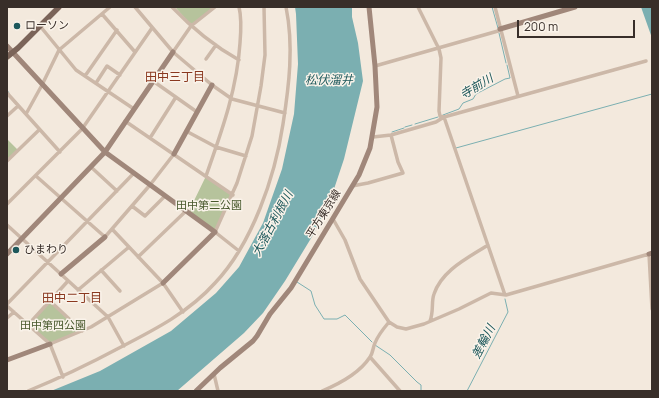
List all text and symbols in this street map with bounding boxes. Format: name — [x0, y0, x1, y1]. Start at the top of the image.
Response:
scale bar — [519, 12, 637, 38]
text: 200 m — [524, 18, 558, 35]
place label: ローソン — [25, 19, 69, 33]
marker: ローソン — [12, 21, 22, 31]
district label: 田中三丁目 — [145, 71, 205, 85]
water label: 寺前川 — [458, 72, 496, 102]
water label: 松伏溜井 — [305, 74, 353, 88]
street label: 平方東京線 — [304, 187, 344, 241]
water label: 大落古利根川 — [250, 189, 296, 259]
park label: 田中第二公園 — [176, 199, 242, 213]
place label: ひまわり — [24, 243, 68, 257]
marker: ひまわり — [11, 245, 21, 255]
district label: 田中二丁目 — [42, 292, 102, 306]
park label: 田中第四公園 — [20, 319, 86, 333]
water label: 差輪川 — [469, 323, 499, 361]

